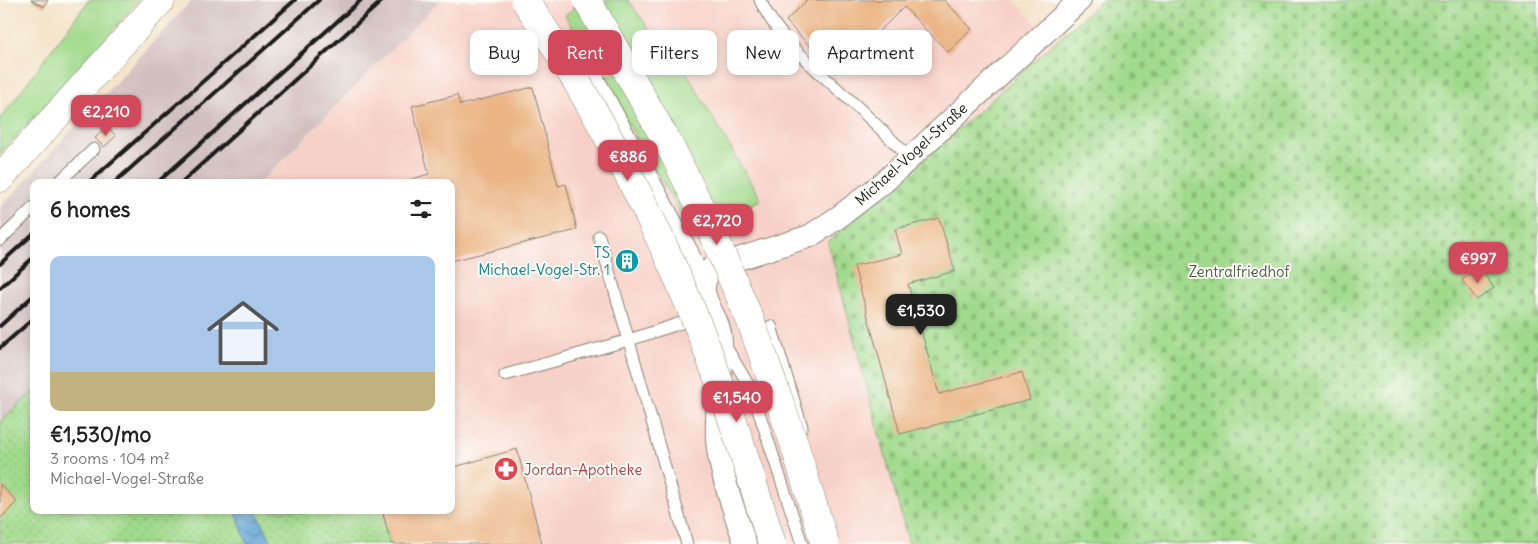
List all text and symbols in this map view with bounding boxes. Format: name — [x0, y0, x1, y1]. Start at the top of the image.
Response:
chip: Buy — [470, 30, 538, 75]
chip: Rent — [548, 30, 622, 75]
chip: Filters — [632, 30, 717, 75]
chip: New — [727, 30, 799, 75]
chip: Apartment — [809, 30, 932, 75]
pin: €2,210 — [65, 94, 147, 137]
street label: Michael-Vogel-Straße — [851, 99, 971, 209]
text: €2,210 — [82, 101, 130, 121]
pin: €886 — [598, 140, 658, 182]
text: €886 — [609, 146, 647, 166]
icon: filters — [407, 195, 435, 223]
text: 6 homes — [50, 196, 130, 223]
pin: €2,720 — [676, 204, 758, 246]
text: €2,720 — [692, 210, 742, 230]
pin: €997 — [1448, 242, 1508, 284]
place label: TS Michael-Vogel-Str. 1 — [478, 243, 610, 279]
building icon: TS Michael-Vogel-Str. 1 — [614, 248, 640, 274]
text: €997 — [1460, 248, 1496, 268]
park label: Zentralfriedhof — [1189, 262, 1290, 281]
icon: home — [198, 288, 288, 378]
pin: €1,530 — [880, 294, 962, 336]
text: €1,530 — [897, 300, 945, 320]
pin: €1,540 — [696, 380, 778, 423]
text: €1,540 — [713, 387, 761, 407]
text: €1,530/mo — [50, 421, 151, 448]
text: 3 rooms · 104 m² — [50, 448, 170, 468]
pharmacy icon: Jordan-Apotheke — [493, 456, 519, 482]
place label: Jordan-Apotheke — [524, 460, 642, 479]
text: Michael-Vogel-Straße — [50, 468, 204, 488]

